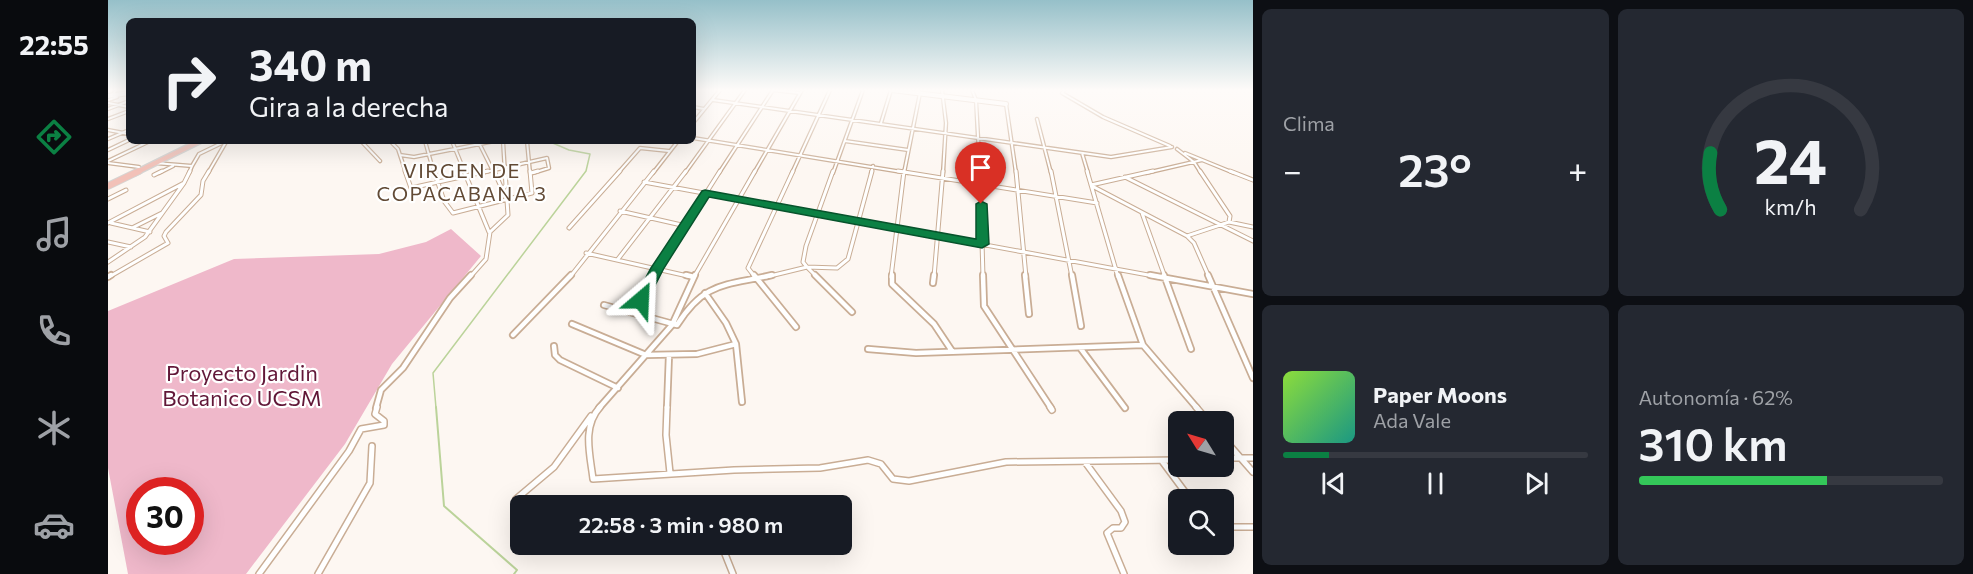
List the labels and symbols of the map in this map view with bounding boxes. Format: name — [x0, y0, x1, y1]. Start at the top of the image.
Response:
pin — [955, 142, 1006, 204]
district label: VIRGEN DE COPACABANA 3 — [376, 158, 548, 205]
position arrow — [609, 268, 673, 332]
park label: Proyecto Jardin Botanico UCSM — [162, 359, 322, 411]
north arrow — [1168, 411, 1234, 477]
speed limit sign: 30 — [126, 477, 204, 555]

